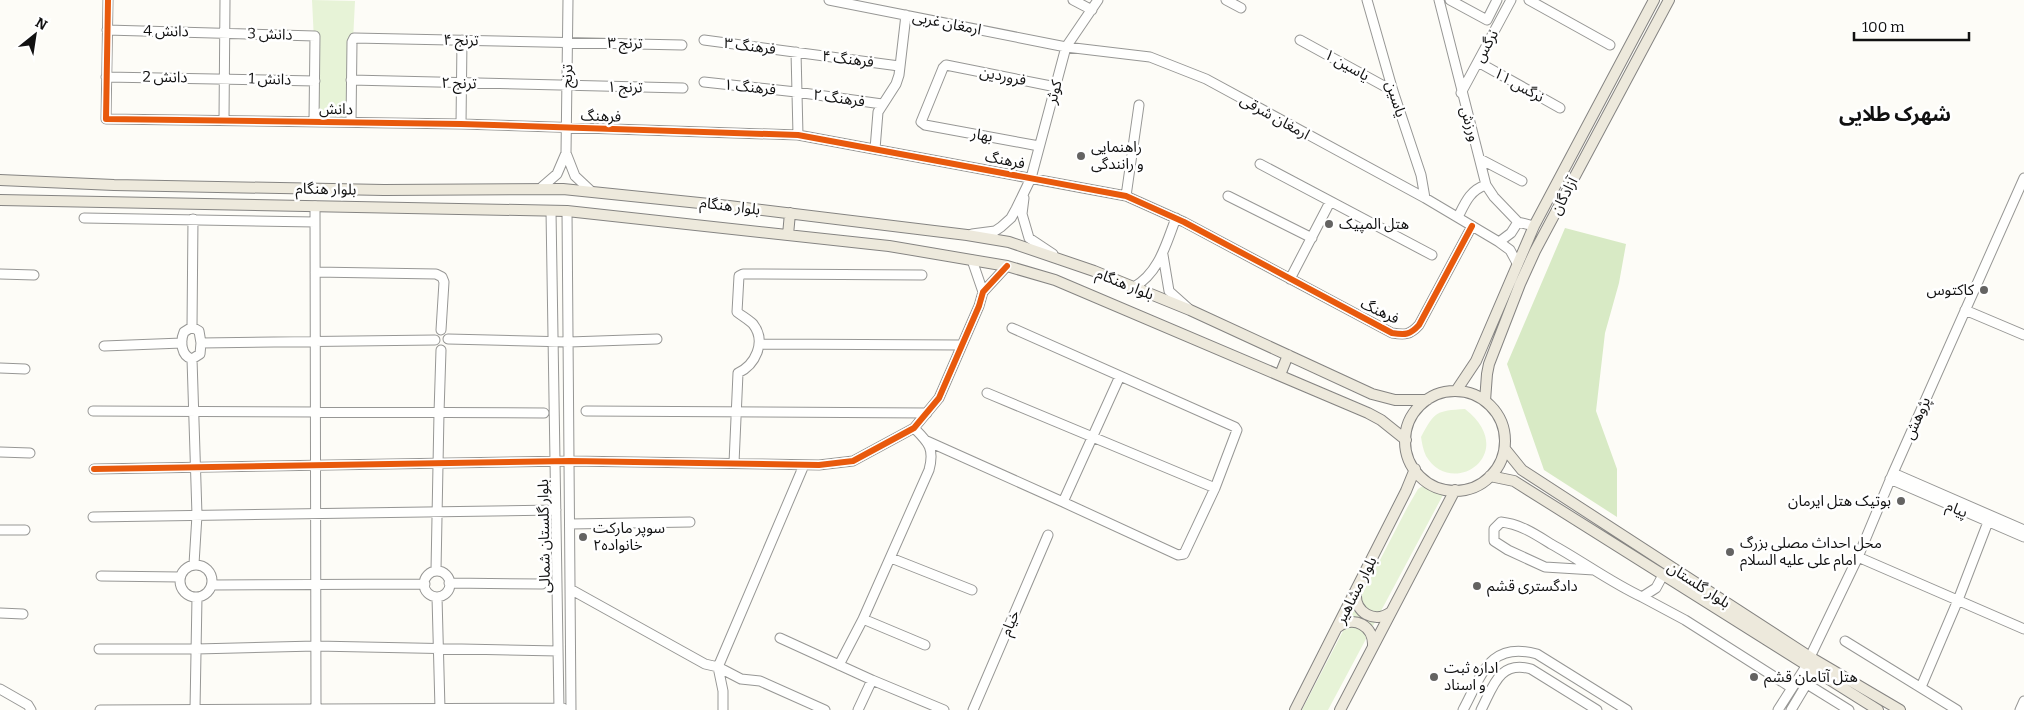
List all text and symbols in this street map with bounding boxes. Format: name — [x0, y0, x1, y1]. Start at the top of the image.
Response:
street label: ارمغان غربی — [911, 7, 983, 39]
north arrow — [10, 10, 60, 60]
scale bar — [1854, 10, 1969, 42]
text: N — [32, 14, 50, 34]
text: 100 m — [1862, 18, 1905, 36]
street label: دانش 4 — [143, 22, 189, 40]
street label: دانش 3 — [247, 24, 293, 44]
street label: نرگس — [1470, 27, 1502, 65]
street label: ترنج ۴ — [443, 31, 479, 52]
street label: ترنج ۳ — [607, 34, 643, 55]
street label: فرهنگ ۳ — [723, 34, 777, 58]
street label: یاسین ۱ — [1321, 45, 1373, 85]
street label: فرهنگ ۴ — [821, 47, 875, 71]
street label: فروردین — [978, 63, 1028, 89]
street label: ترنج — [558, 64, 579, 88]
street label: نرگس ۱۱ — [1491, 64, 1547, 106]
street label: دانش 2 — [142, 68, 188, 86]
street label: دانش 1 — [248, 69, 292, 89]
street label: ترنج ۲ — [441, 74, 477, 95]
street label: فرهنگ ۱ — [723, 75, 777, 99]
street label: کوثر — [1042, 77, 1066, 107]
street label: ترنج ۱ — [607, 78, 643, 99]
street label: یاسین — [1382, 79, 1410, 119]
street label: فرهنگ ۲ — [812, 85, 866, 111]
street label: ارمغان شرقی — [1237, 91, 1313, 143]
street label: دانش — [319, 100, 353, 118]
district label: شهرک طلایی — [1839, 102, 1951, 126]
street label: ورزش — [1456, 105, 1484, 143]
street label: فرهنگ — [580, 106, 622, 126]
street label: بهار — [969, 124, 994, 146]
place label: راهنمایی و رانندگی — [1091, 138, 1144, 173]
street label: فرهنگ — [983, 147, 1027, 173]
marker: راهنمایی و رانندگی — [1075, 150, 1087, 162]
street label: آزادگان — [1547, 173, 1582, 218]
street label: بلوار هنگام — [295, 179, 357, 201]
street label: بلوار هنگام — [699, 193, 761, 221]
place label: هتل المپیک — [1339, 215, 1409, 234]
marker: هتل المپیک — [1323, 218, 1335, 230]
street label: بلوار هنگام — [1093, 264, 1157, 306]
place label: کاکتوس — [1926, 281, 1975, 299]
marker: کاکتوس — [1978, 284, 1990, 296]
street label: فرهنگ — [1358, 294, 1402, 328]
street label: پژوهش — [1900, 394, 1935, 443]
street label: بلوار گلستان شمالی — [534, 479, 554, 593]
place label: بوتیک هتل ایرمان — [1788, 492, 1891, 510]
marker: بوتیک هتل ایرمان — [1895, 495, 1907, 507]
street label: پیام — [1943, 496, 1971, 523]
place label: سوپر ماركت خانواده٢ — [593, 519, 665, 554]
marker: سوپر ماركت خانواده٢ — [577, 531, 589, 543]
place label: محل احداث مصلی بزرگ امام علی علیه السلام — [1740, 534, 1882, 571]
marker: محل احداث مصلی بزرگ امام علی علیه السلام — [1724, 546, 1736, 558]
street label: بلوار مشاهیر — [1331, 553, 1381, 627]
street label: بلوار گلستان — [1664, 558, 1734, 612]
place label: دادگستری قشم — [1487, 577, 1578, 597]
marker: دادگستری قشم — [1471, 580, 1483, 592]
street label: خیام — [997, 607, 1025, 639]
place label: اداره ثبت و اسناد — [1444, 659, 1498, 694]
place label: هتل آتامان قشم — [1764, 668, 1858, 688]
marker: اداره ثبت و اسناد — [1428, 671, 1440, 683]
marker: هتل آتامان قشم — [1748, 671, 1760, 683]

